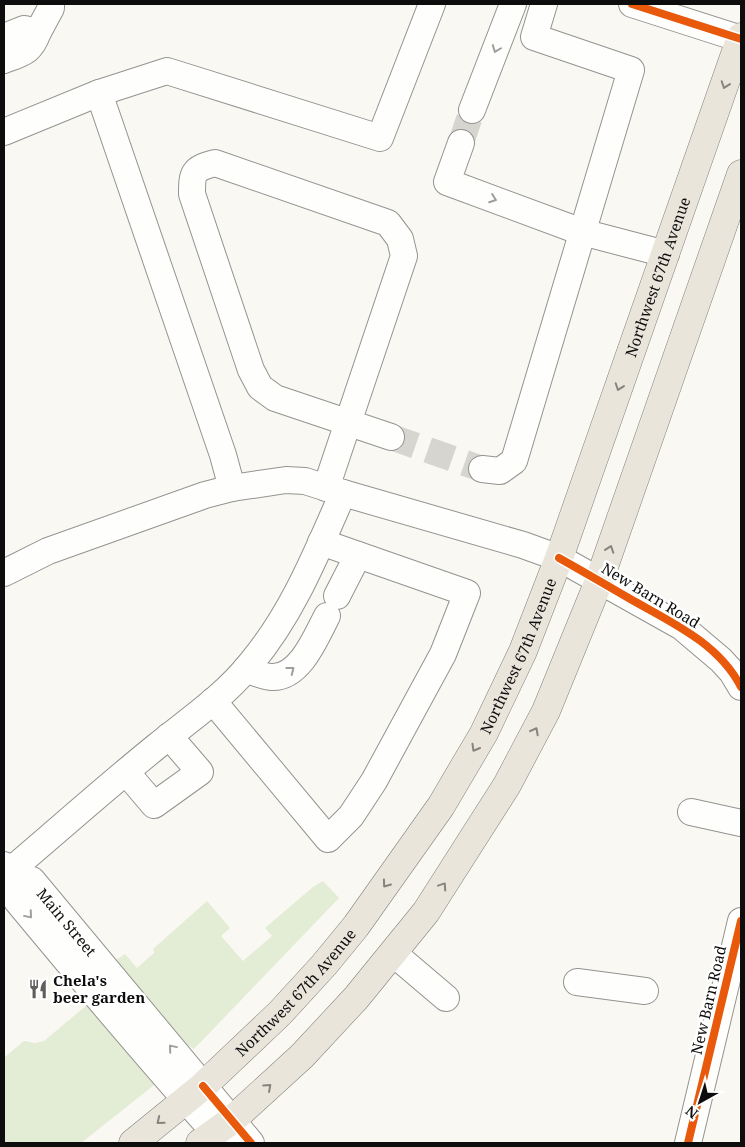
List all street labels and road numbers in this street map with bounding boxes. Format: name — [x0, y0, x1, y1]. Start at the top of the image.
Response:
street label: Northwest 67th Avenue — [620, 194, 694, 360]
street label: New Barn Road — [598, 558, 704, 632]
street label: Northwest 67th Avenue — [475, 575, 560, 737]
street label: Main Street — [33, 884, 101, 960]
street label: Northwest 67th Avenue — [231, 924, 360, 1060]
street label: New Barn Road — [686, 943, 730, 1057]

